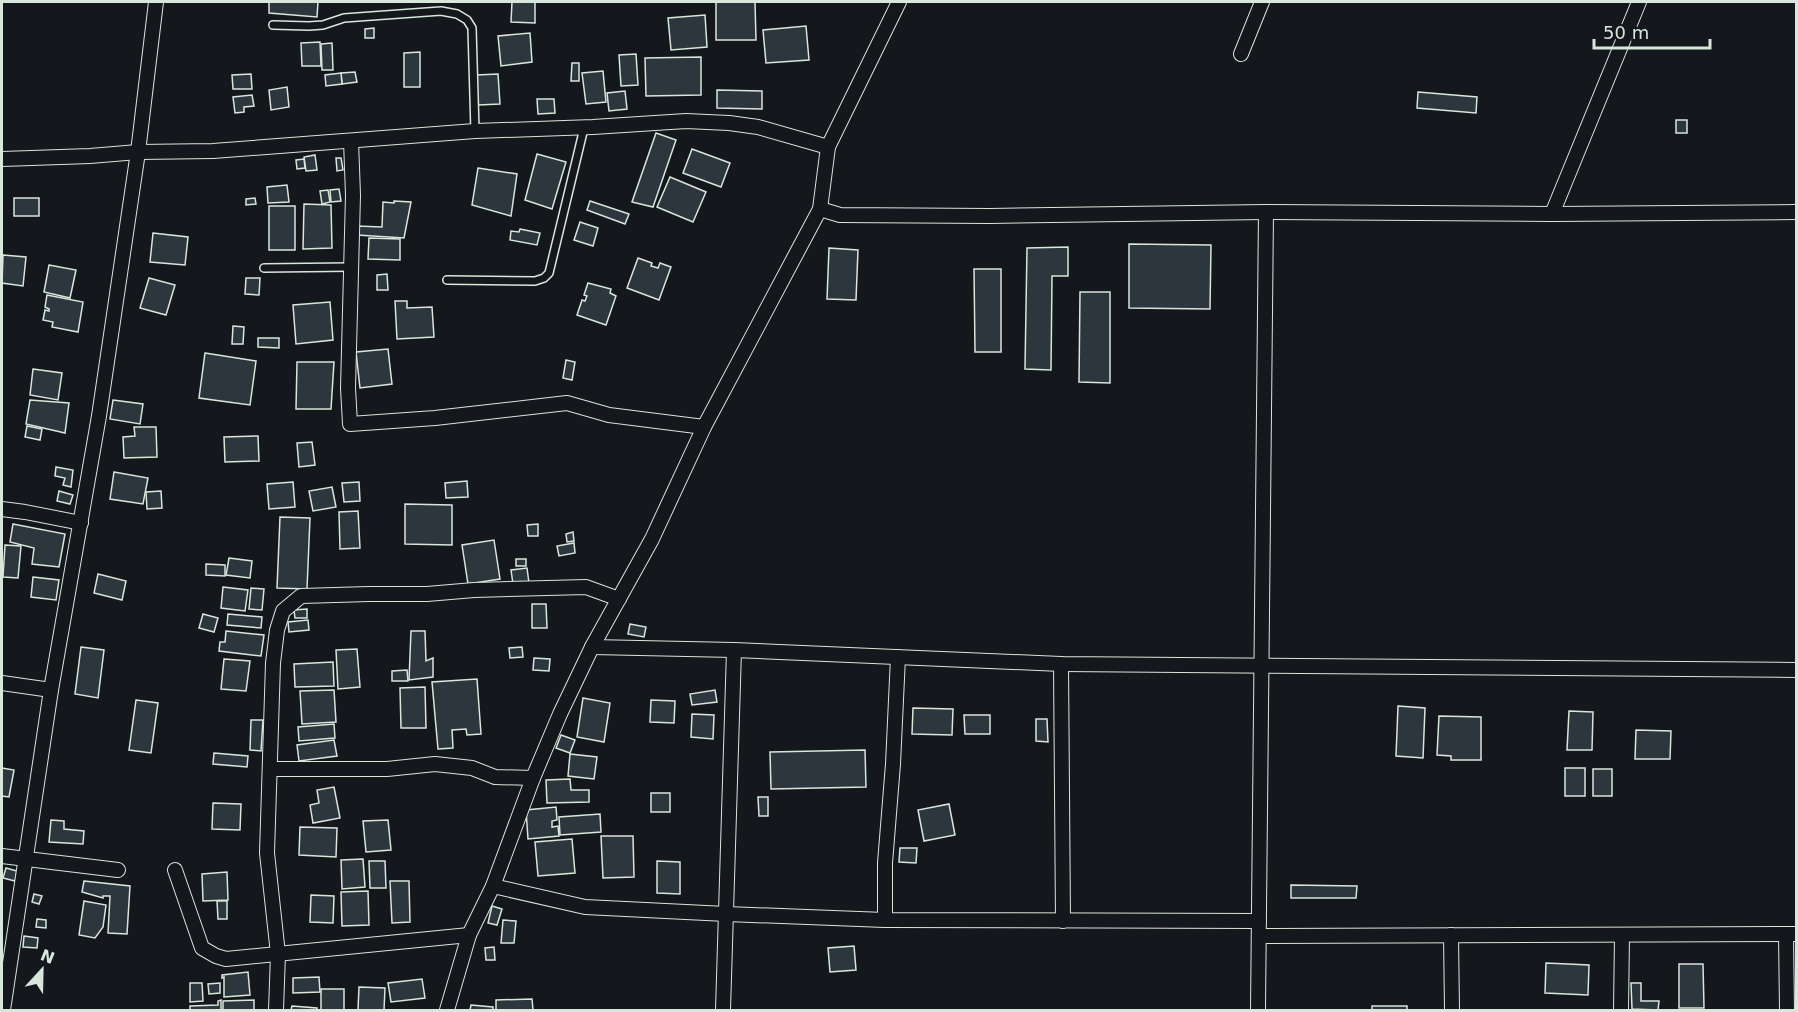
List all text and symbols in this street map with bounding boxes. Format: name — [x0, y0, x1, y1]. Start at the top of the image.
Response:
scale bar — [1594, 12, 1710, 50]
text: 50 m — [1603, 22, 1649, 43]
north arrow — [12, 940, 72, 1000]
text: N — [38, 945, 57, 968]

